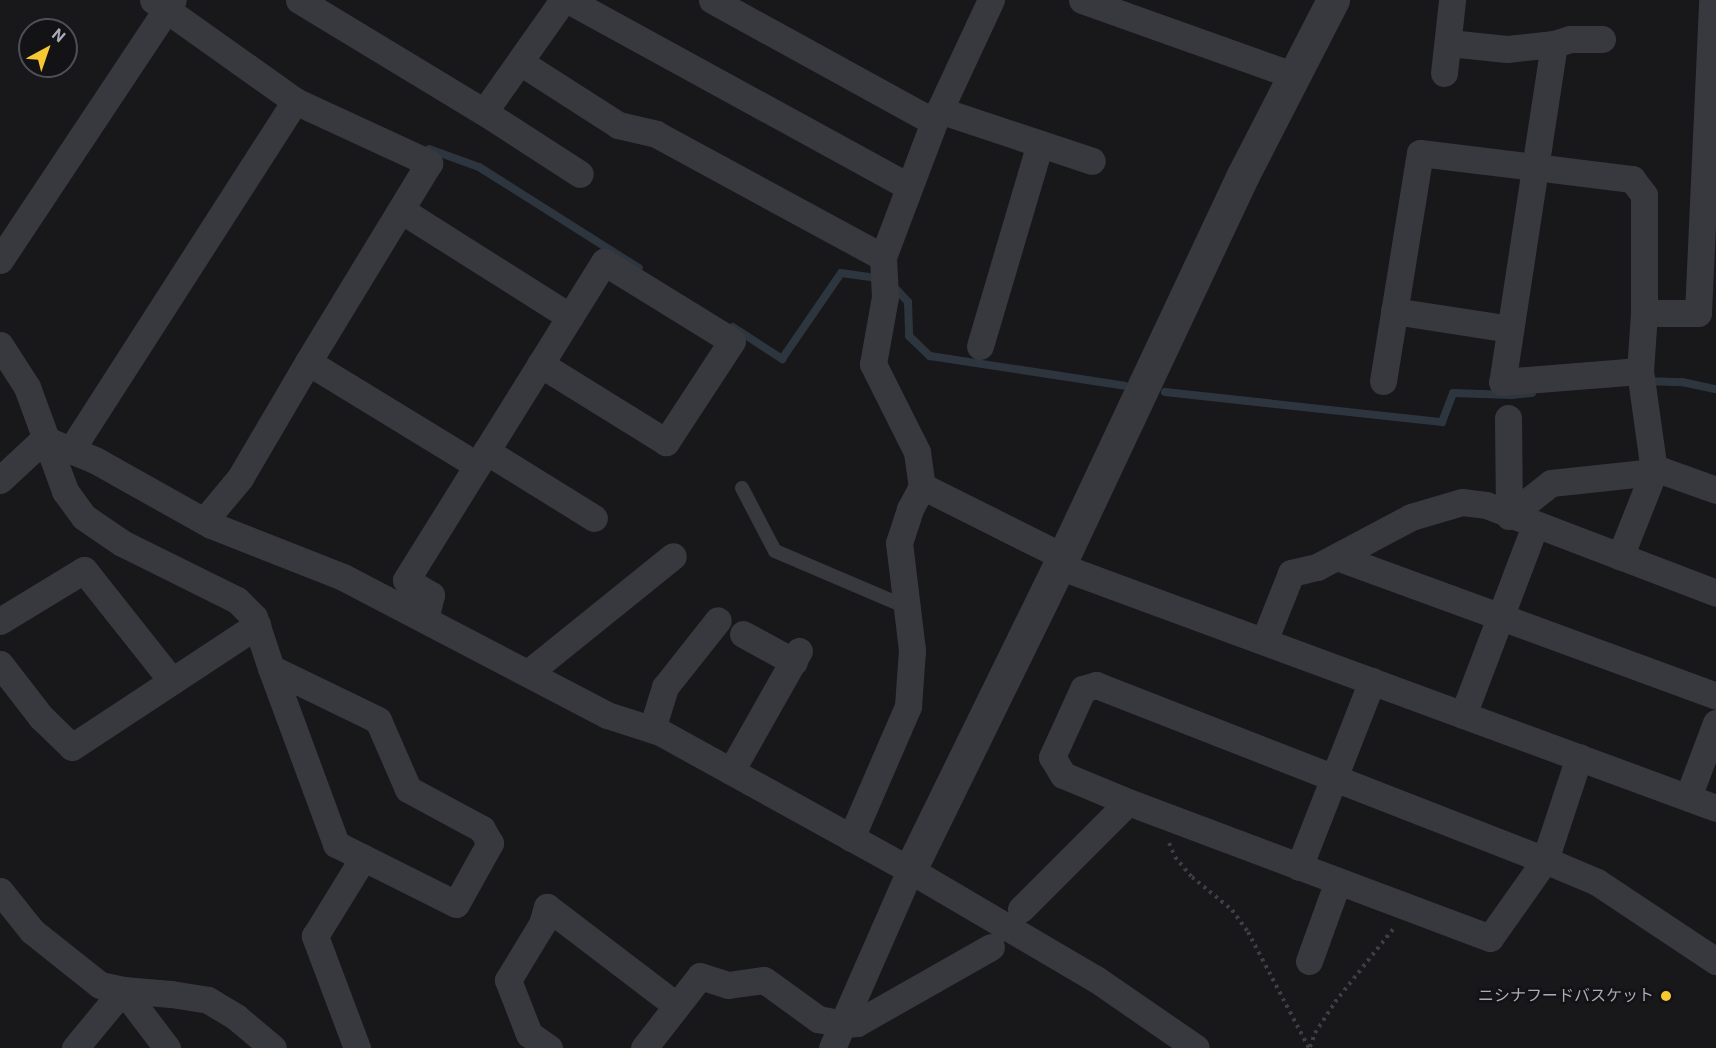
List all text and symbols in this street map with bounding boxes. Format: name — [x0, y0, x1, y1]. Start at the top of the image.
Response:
north arrow — [18, 18, 78, 78]
text: N — [48, 24, 69, 46]
place label: ニシナフードバスケット — [1478, 986, 1654, 1006]
marker: ニシナフードバスケット — [1659, 989, 1673, 1003]

